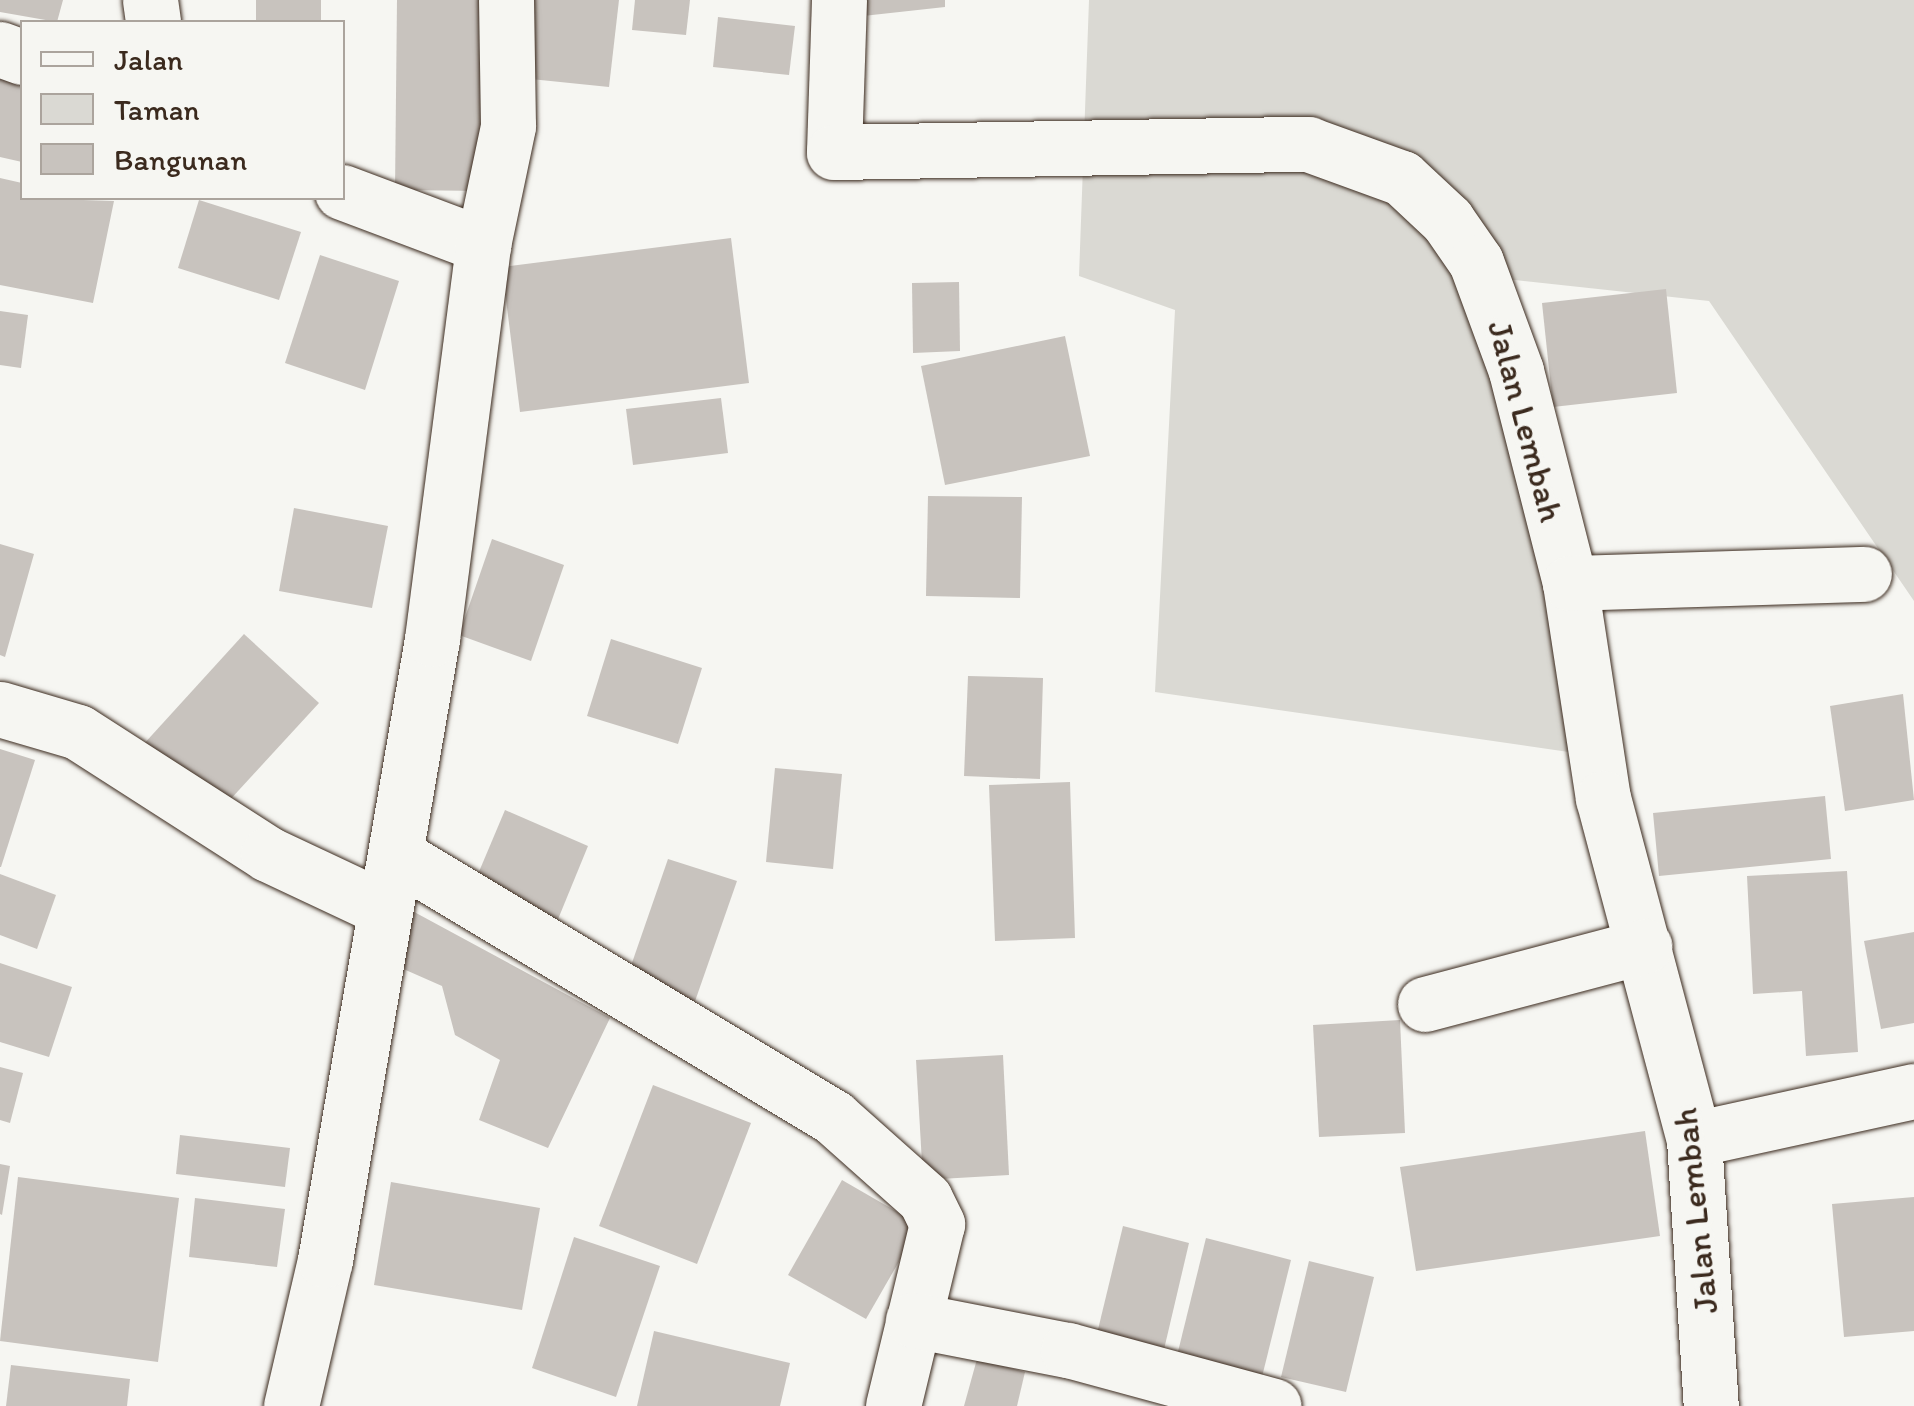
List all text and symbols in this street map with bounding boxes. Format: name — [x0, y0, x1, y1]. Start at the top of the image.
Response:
legend — [20, 20, 345, 200]
text: Jalan — [114, 41, 183, 78]
text: Taman — [114, 91, 199, 128]
text: Bangunan — [114, 141, 247, 178]
street label: Jalan Lembah — [1479, 316, 1573, 526]
street label: Jalan Lembah — [1663, 1106, 1727, 1316]

